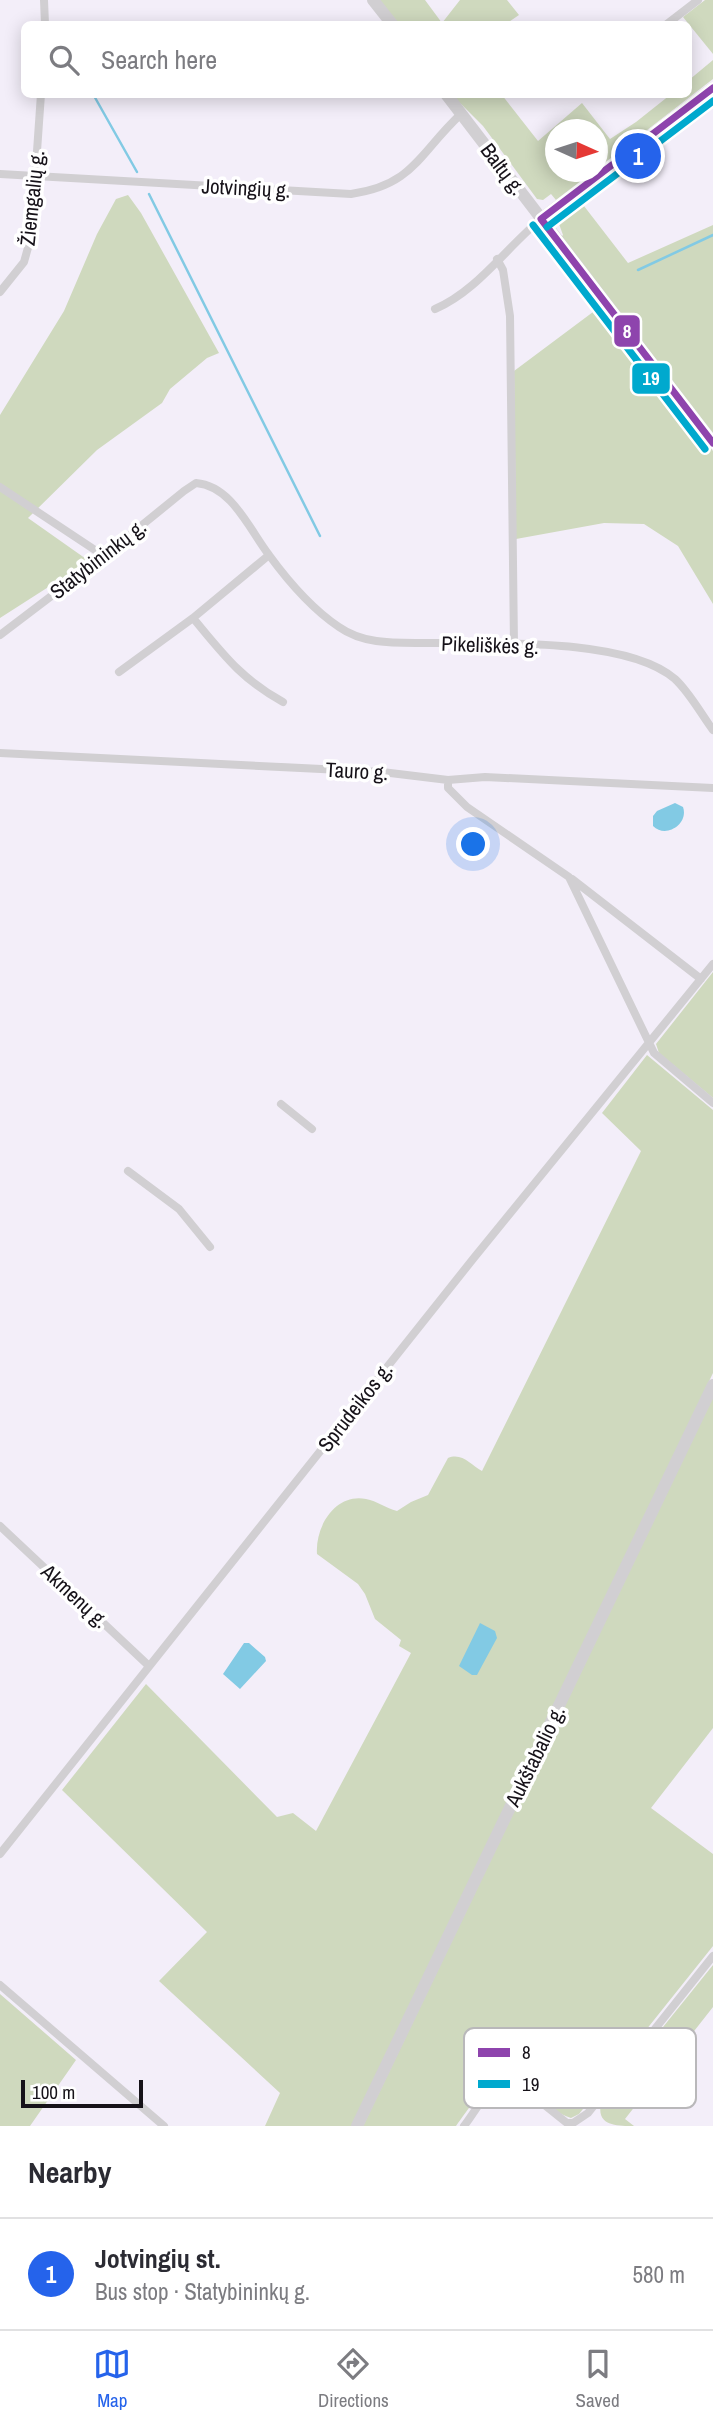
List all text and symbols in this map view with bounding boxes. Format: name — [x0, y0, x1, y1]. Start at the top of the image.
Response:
search box — [21, 21, 692, 98]
icon: search — [45, 41, 83, 79]
text: Search here — [101, 42, 217, 77]
north arrow — [545, 119, 608, 182]
pin: 1 — [615, 130, 661, 182]
street label: Baltų g. — [474, 137, 532, 201]
street label: Žiemgalių g. — [13, 149, 51, 247]
street label: Jotvingių g. — [201, 171, 291, 205]
line badge: 8 — [613, 314, 641, 348]
text: 8 — [623, 318, 632, 344]
line badge: 19 — [631, 362, 671, 395]
text: 19 — [642, 365, 660, 391]
street label: Statybininkų g. — [44, 512, 152, 606]
street label: Pikeliškės g. — [441, 629, 539, 661]
street label: Tauro g. — [325, 755, 389, 787]
your location — [456, 827, 490, 861]
street label: Sprudeikos g. — [311, 1356, 399, 1458]
street label: Akmenų g. — [34, 1557, 115, 1635]
street label: Aukštabalio g. — [498, 1701, 572, 1812]
legend — [464, 2028, 696, 2108]
text: 8 — [522, 2039, 531, 2065]
text: 19 — [522, 2071, 539, 2097]
scale bar — [21, 2077, 144, 2109]
text: 100 m — [32, 2079, 75, 2105]
text: Nearby — [28, 2152, 111, 2192]
text: Jotvingių st. — [95, 2241, 221, 2276]
text: 1 — [46, 2259, 56, 2290]
text: 580 m — [633, 2259, 685, 2290]
text: Bus stop · Statybininkų g. — [95, 2276, 310, 2307]
tab: Map — [93, 2345, 131, 2413]
tab: Directions — [318, 2345, 389, 2413]
tab: Saved — [576, 2345, 620, 2413]

